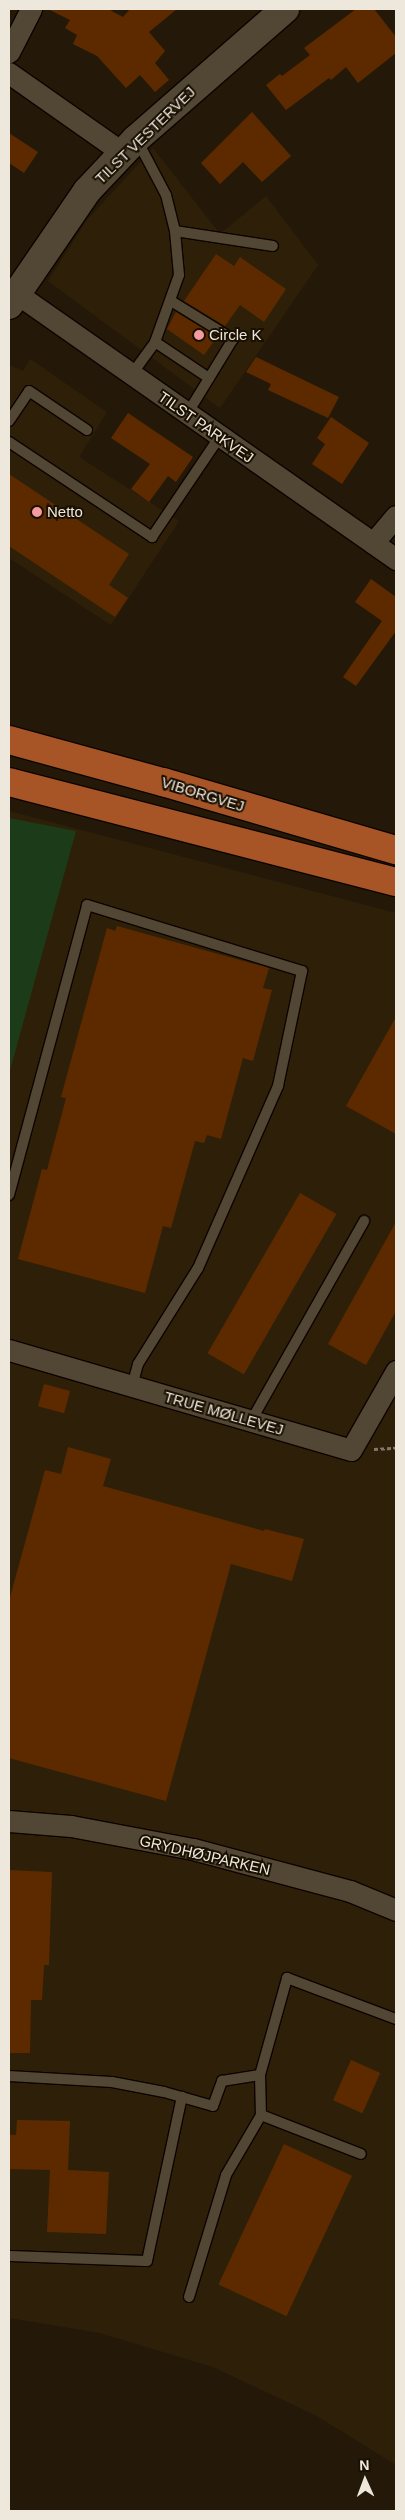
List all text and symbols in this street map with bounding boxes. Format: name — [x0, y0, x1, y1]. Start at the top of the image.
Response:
street label: TILST VESTERVEJ — [91, 83, 199, 187]
place label: Circle K — [209, 326, 262, 344]
marker: Circle K — [193, 329, 205, 341]
street label: TILST PARKVEJ — [155, 387, 257, 467]
place label: Netto — [47, 503, 83, 521]
marker: Netto — [31, 506, 43, 518]
street label: VIBORGVEJ — [159, 773, 247, 815]
street label: TRUE MØLLEVEJ — [162, 1387, 286, 1439]
street label: GRYDHØJPARKEN — [138, 1831, 272, 1879]
north arrow — [340, 2455, 390, 2505]
text: N — [359, 2457, 370, 2473]

